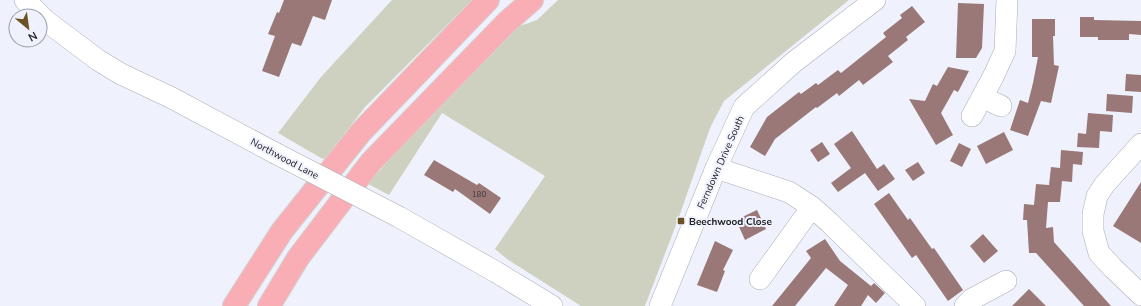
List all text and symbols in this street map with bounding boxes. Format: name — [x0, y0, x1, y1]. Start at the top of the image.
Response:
north arrow — [8, 8, 48, 48]
text: N — [25, 28, 40, 45]
street label: Ferndown Drive South — [694, 114, 748, 211]
street label: Northwood Lane — [248, 135, 321, 183]
house number: 180 — [472, 189, 486, 200]
place label: Beechwood Close — [689, 215, 772, 229]
marker: Beechwood Close — [676, 216, 686, 226]

